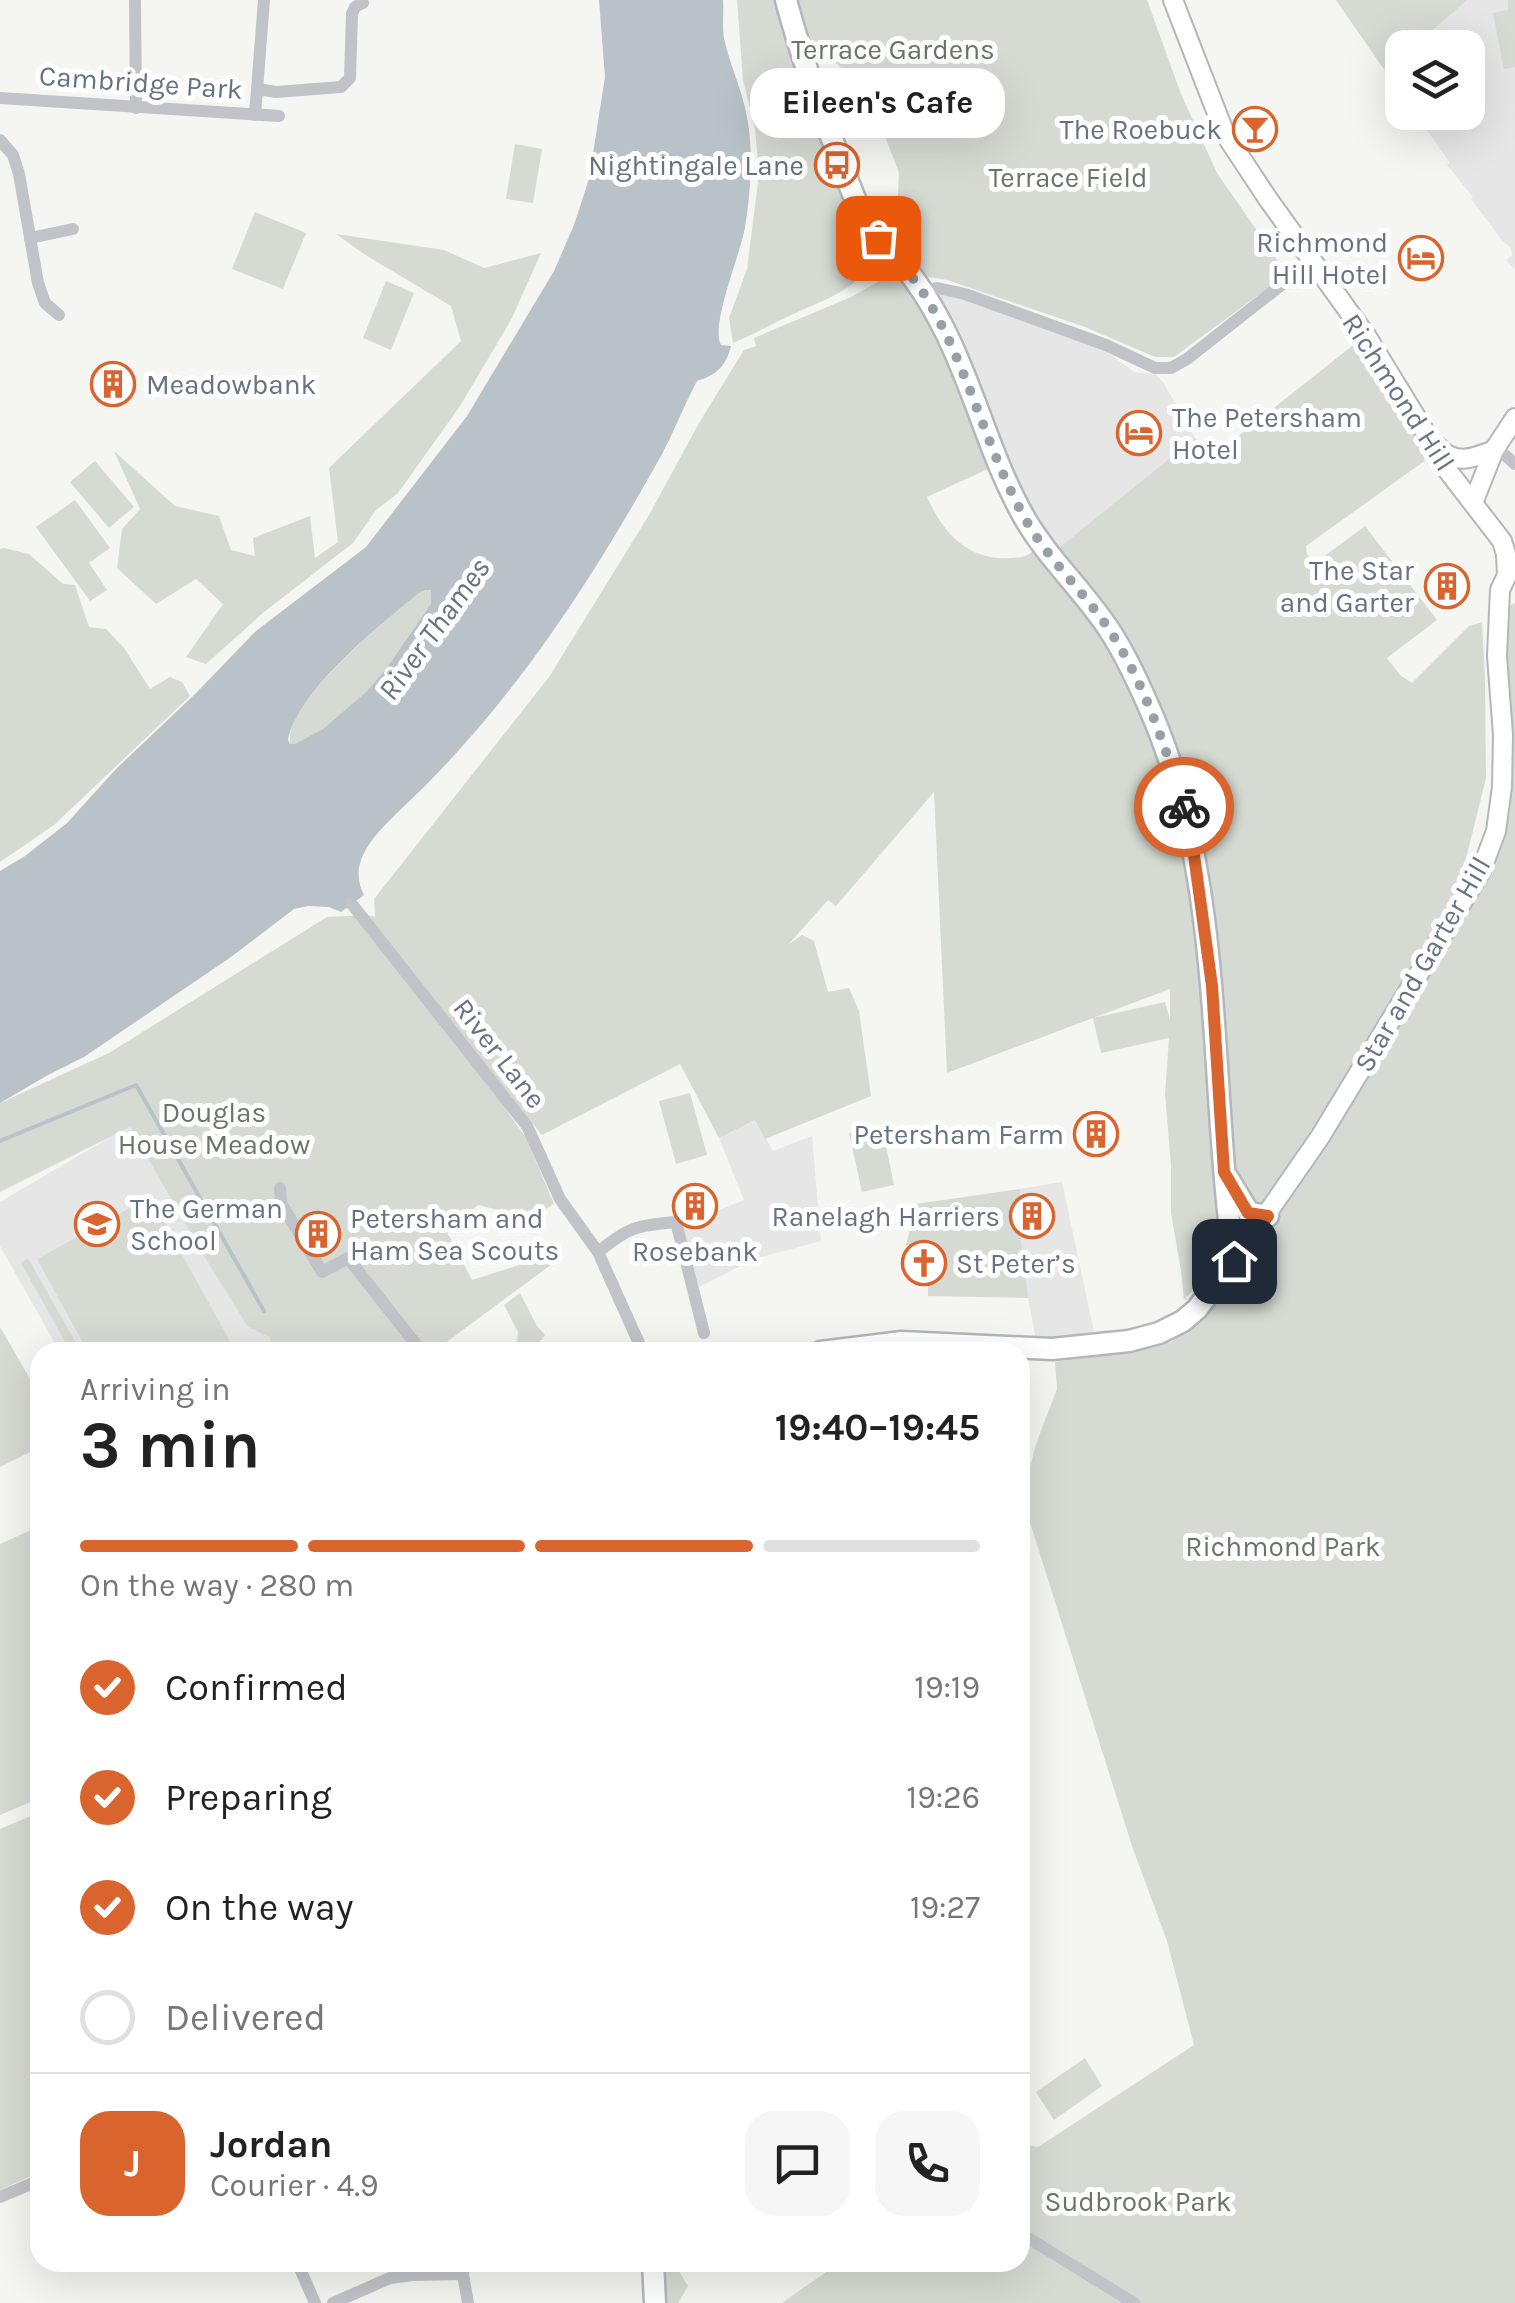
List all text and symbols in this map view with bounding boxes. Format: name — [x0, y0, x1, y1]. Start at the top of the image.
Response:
map controls — [1385, 30, 1485, 130]
button: layers — [1385, 30, 1485, 130]
park label: Terrace Gardens — [791, 33, 995, 66]
street label: Cambridge Park — [38, 59, 244, 106]
callout: Eileen's Cafe — [750, 68, 1006, 138]
text: Eileen's Cafe — [782, 84, 973, 121]
bar icon: The Roebuck — [1232, 106, 1278, 152]
place label: The Roebuck — [1059, 113, 1222, 146]
bus stop icon: Nightingale Lane — [814, 142, 860, 188]
place label: Nightingale Lane — [588, 149, 804, 182]
park label: Terrace Field — [988, 161, 1148, 194]
pin — [836, 196, 921, 281]
icon: bag — [851, 211, 906, 266]
place label: Richmond Hill Hotel — [1256, 226, 1388, 291]
hotel icon: Richmond Hill Hotel — [1398, 235, 1444, 281]
street label: Richmond Hill — [1335, 307, 1462, 477]
building icon: Meadowbank — [90, 361, 136, 407]
place label: Meadowbank — [146, 368, 316, 401]
place label: The Petersham Hotel — [1172, 401, 1362, 466]
hotel icon: The Petersham Hotel — [1116, 410, 1162, 456]
water label: River Thames — [370, 551, 498, 707]
place label: The Star and Garter — [1280, 554, 1415, 619]
building icon: The Star and Garter — [1424, 563, 1470, 609]
courier — [1134, 757, 1234, 857]
icon: bike — [1157, 780, 1212, 835]
street label: Star and Garter Hill — [1347, 851, 1498, 1078]
street label: River Lane — [446, 992, 553, 1115]
park label: Douglas House Meadow — [118, 1096, 310, 1161]
building icon: Petersham Farm — [1073, 1111, 1119, 1157]
place label: Petersham Farm — [853, 1118, 1064, 1151]
building icon: Rosebank — [672, 1183, 718, 1229]
place label: The German School — [130, 1192, 283, 1257]
building icon: Ranelagh Harriers — [1009, 1193, 1055, 1239]
place label: Ranelagh Harriers — [772, 1200, 1000, 1233]
school or university icon: The German School — [74, 1201, 120, 1247]
place label: Petersham and Ham Sea Scouts — [350, 1202, 559, 1267]
building icon: Petersham and Ham Sea Scouts — [295, 1211, 341, 1257]
pin — [1192, 1219, 1277, 1304]
icon: home — [1207, 1234, 1262, 1289]
place label: Rosebank — [632, 1235, 758, 1268]
church icon: St Peter’s — [901, 1240, 947, 1286]
place label: St Peter’s — [956, 1247, 1076, 1280]
text: Arriving in — [80, 1371, 231, 1408]
text: 19:40–19:45 — [775, 1405, 980, 1450]
text: 3 min — [80, 1407, 260, 1483]
park label: Richmond Park — [1185, 1530, 1381, 1563]
text: On the way · 280 m — [80, 1567, 354, 1604]
icon: check — [80, 1660, 135, 1715]
text: Confirmed — [165, 1665, 348, 1710]
text: 19:19 — [914, 1669, 980, 1706]
icon: check — [80, 1770, 135, 1825]
text: Preparing — [165, 1775, 332, 1820]
text: 19:26 — [907, 1779, 980, 1816]
icon: check — [80, 1880, 135, 1935]
text: On the way — [165, 1885, 353, 1930]
text: 19:27 — [910, 1889, 980, 1926]
text: Delivered — [165, 1995, 326, 2040]
button: chat — [745, 2111, 850, 2216]
button: phone — [875, 2111, 980, 2216]
text: Jordan — [210, 2122, 333, 2167]
text: J — [124, 2141, 141, 2186]
text: Courier · 4.9 — [210, 2167, 379, 2204]
park label: Sudbrook Park — [1044, 2185, 1232, 2218]

